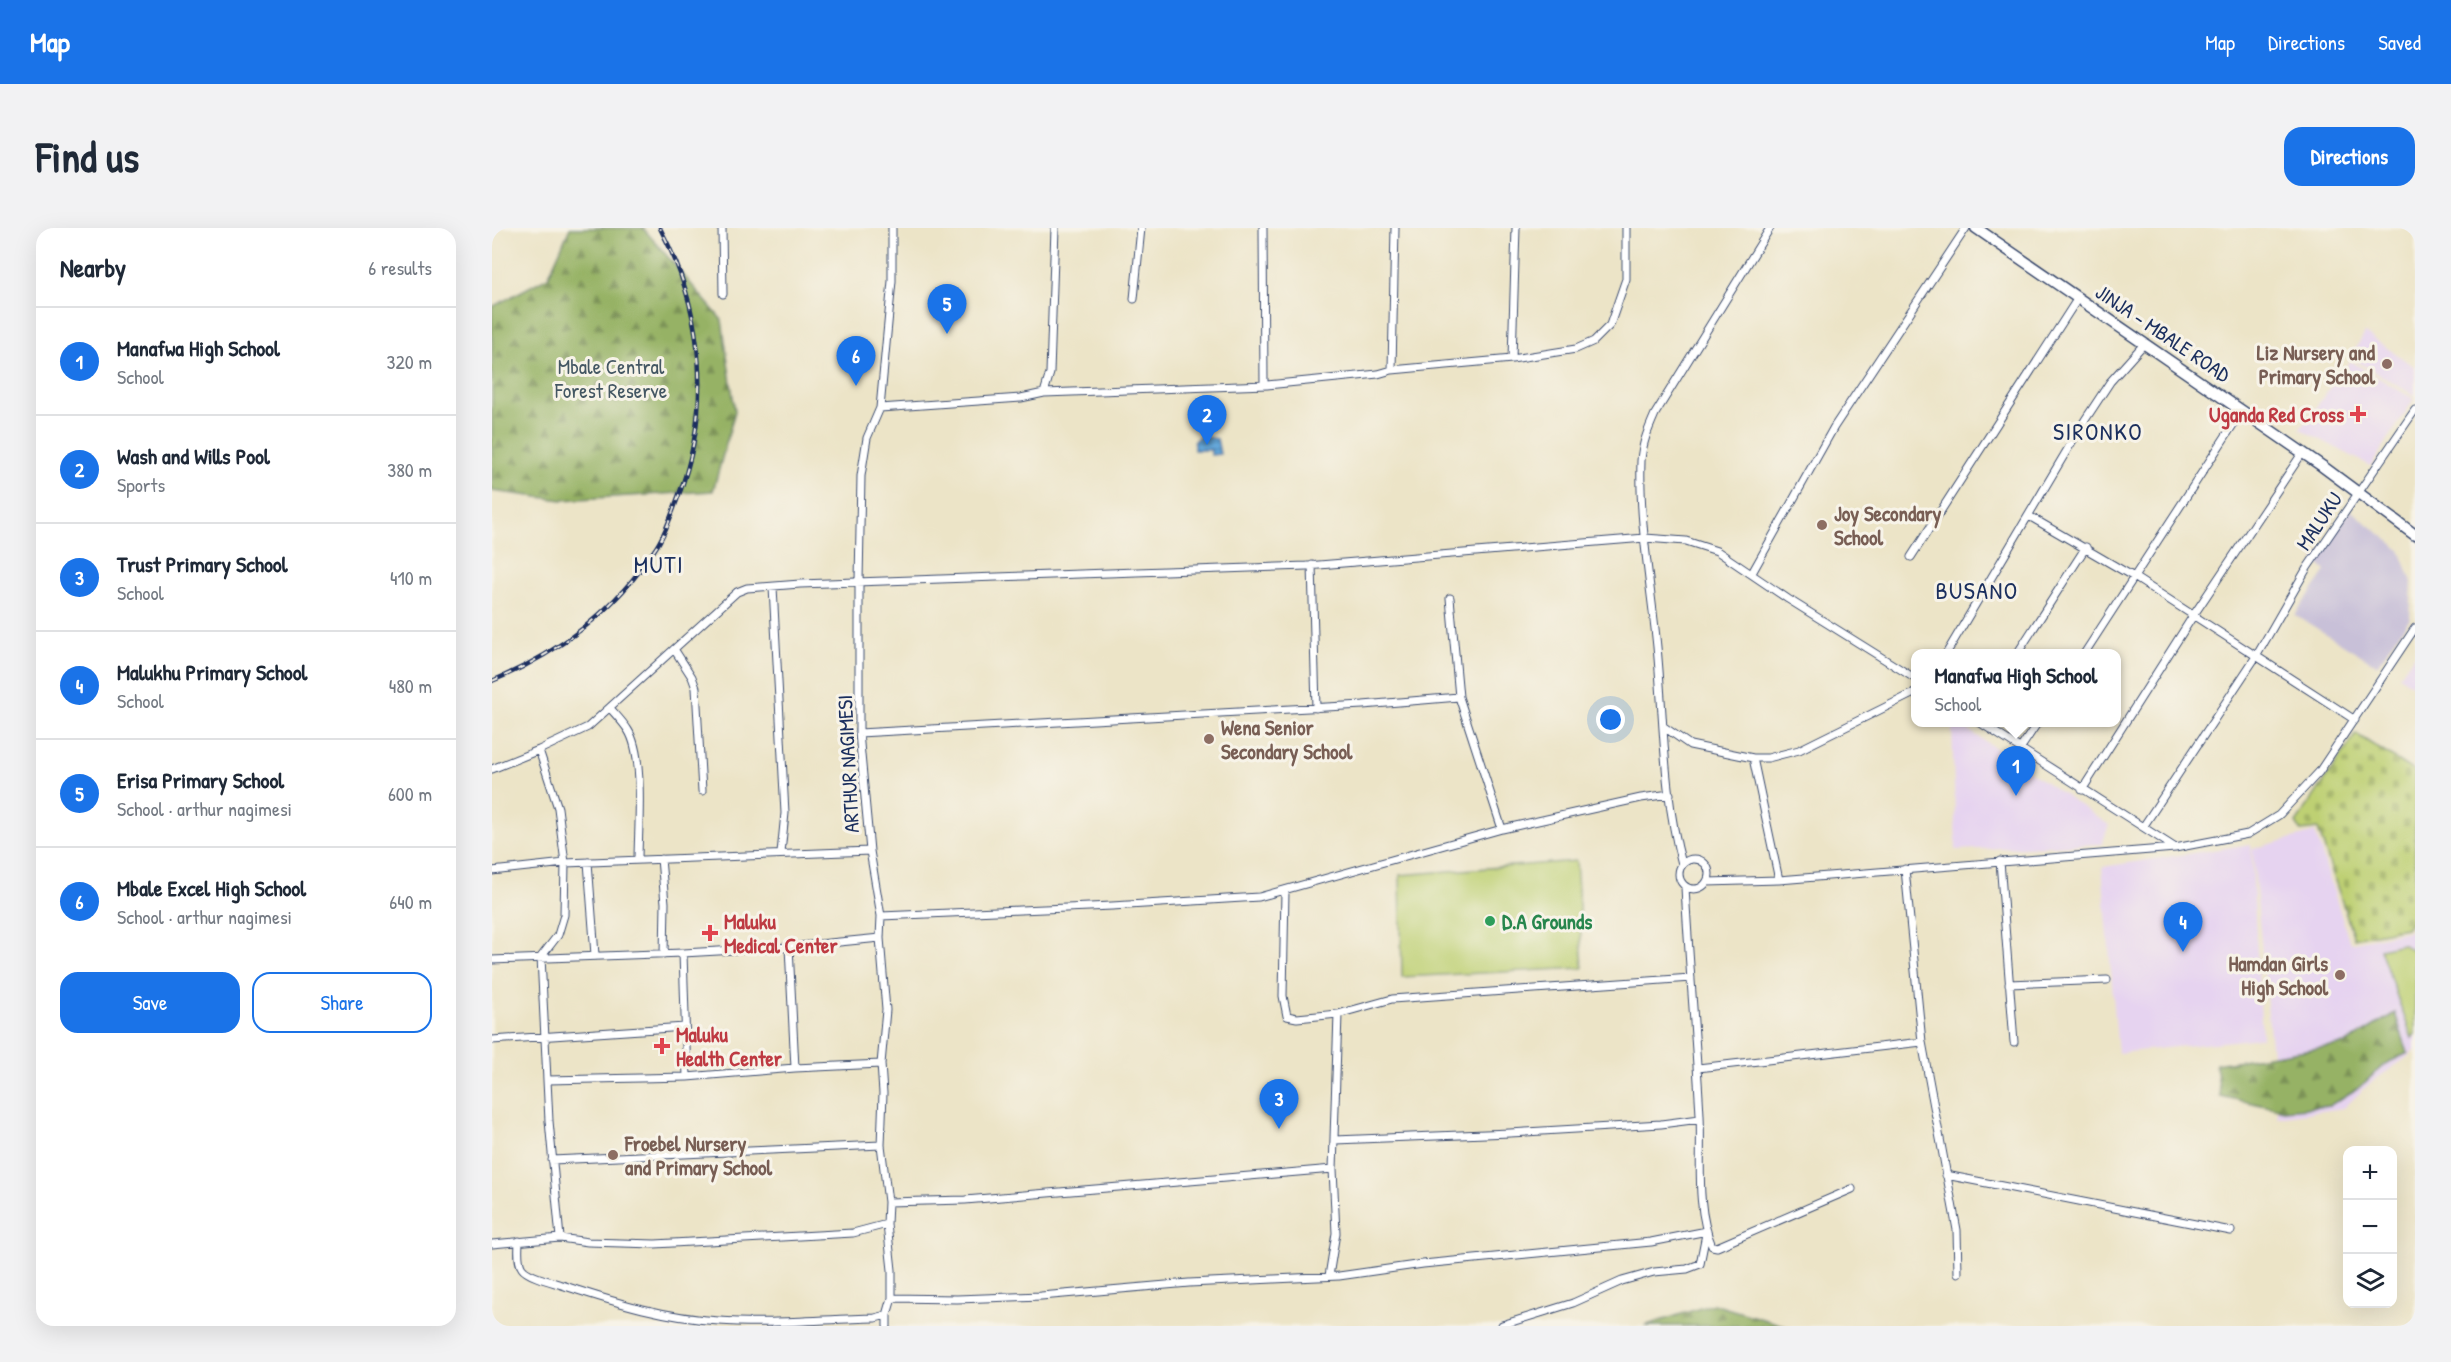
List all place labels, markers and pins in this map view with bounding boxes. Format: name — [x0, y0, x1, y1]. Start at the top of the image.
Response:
pin: 5 — [928, 285, 966, 334]
pin: 6 — [836, 336, 876, 386]
place label: Liz Nursery and Primary School — [2257, 338, 2376, 392]
marker: Liz Nursery and Primary School — [2380, 357, 2394, 371]
pin: 2 — [1188, 396, 1226, 445]
place label: Uganda Red Cross — [2209, 400, 2344, 430]
marker: Uganda Red Cross — [2349, 405, 2367, 423]
place label: Joy Secondary School — [1834, 499, 1942, 552]
marker: Joy Secondary School — [1815, 518, 1829, 532]
place label: Wena Senior Secondary School — [1221, 713, 1353, 767]
marker: Wena Senior Secondary School — [1202, 732, 1216, 746]
pin: 1 — [1996, 746, 2036, 796]
pin: 4 — [2164, 902, 2202, 952]
place label: Maluku Medical Center — [724, 907, 838, 960]
place label: D.A Grounds — [1502, 907, 1592, 936]
marker: D.A Grounds — [1483, 914, 1497, 928]
marker: Maluku Medical Center — [701, 924, 719, 942]
place label: Hamdan Girls High School — [2228, 949, 2328, 1003]
marker: Hamdan Girls High School — [2333, 968, 2347, 982]
place label: Maluku Health Center — [676, 1020, 783, 1073]
marker: Maluku Health Center — [653, 1037, 671, 1055]
pin: 3 — [1260, 1080, 1298, 1129]
place label: Froebel Nursery and Primary School — [624, 1129, 772, 1183]
marker: Froebel Nursery and Primary School — [606, 1148, 620, 1162]

